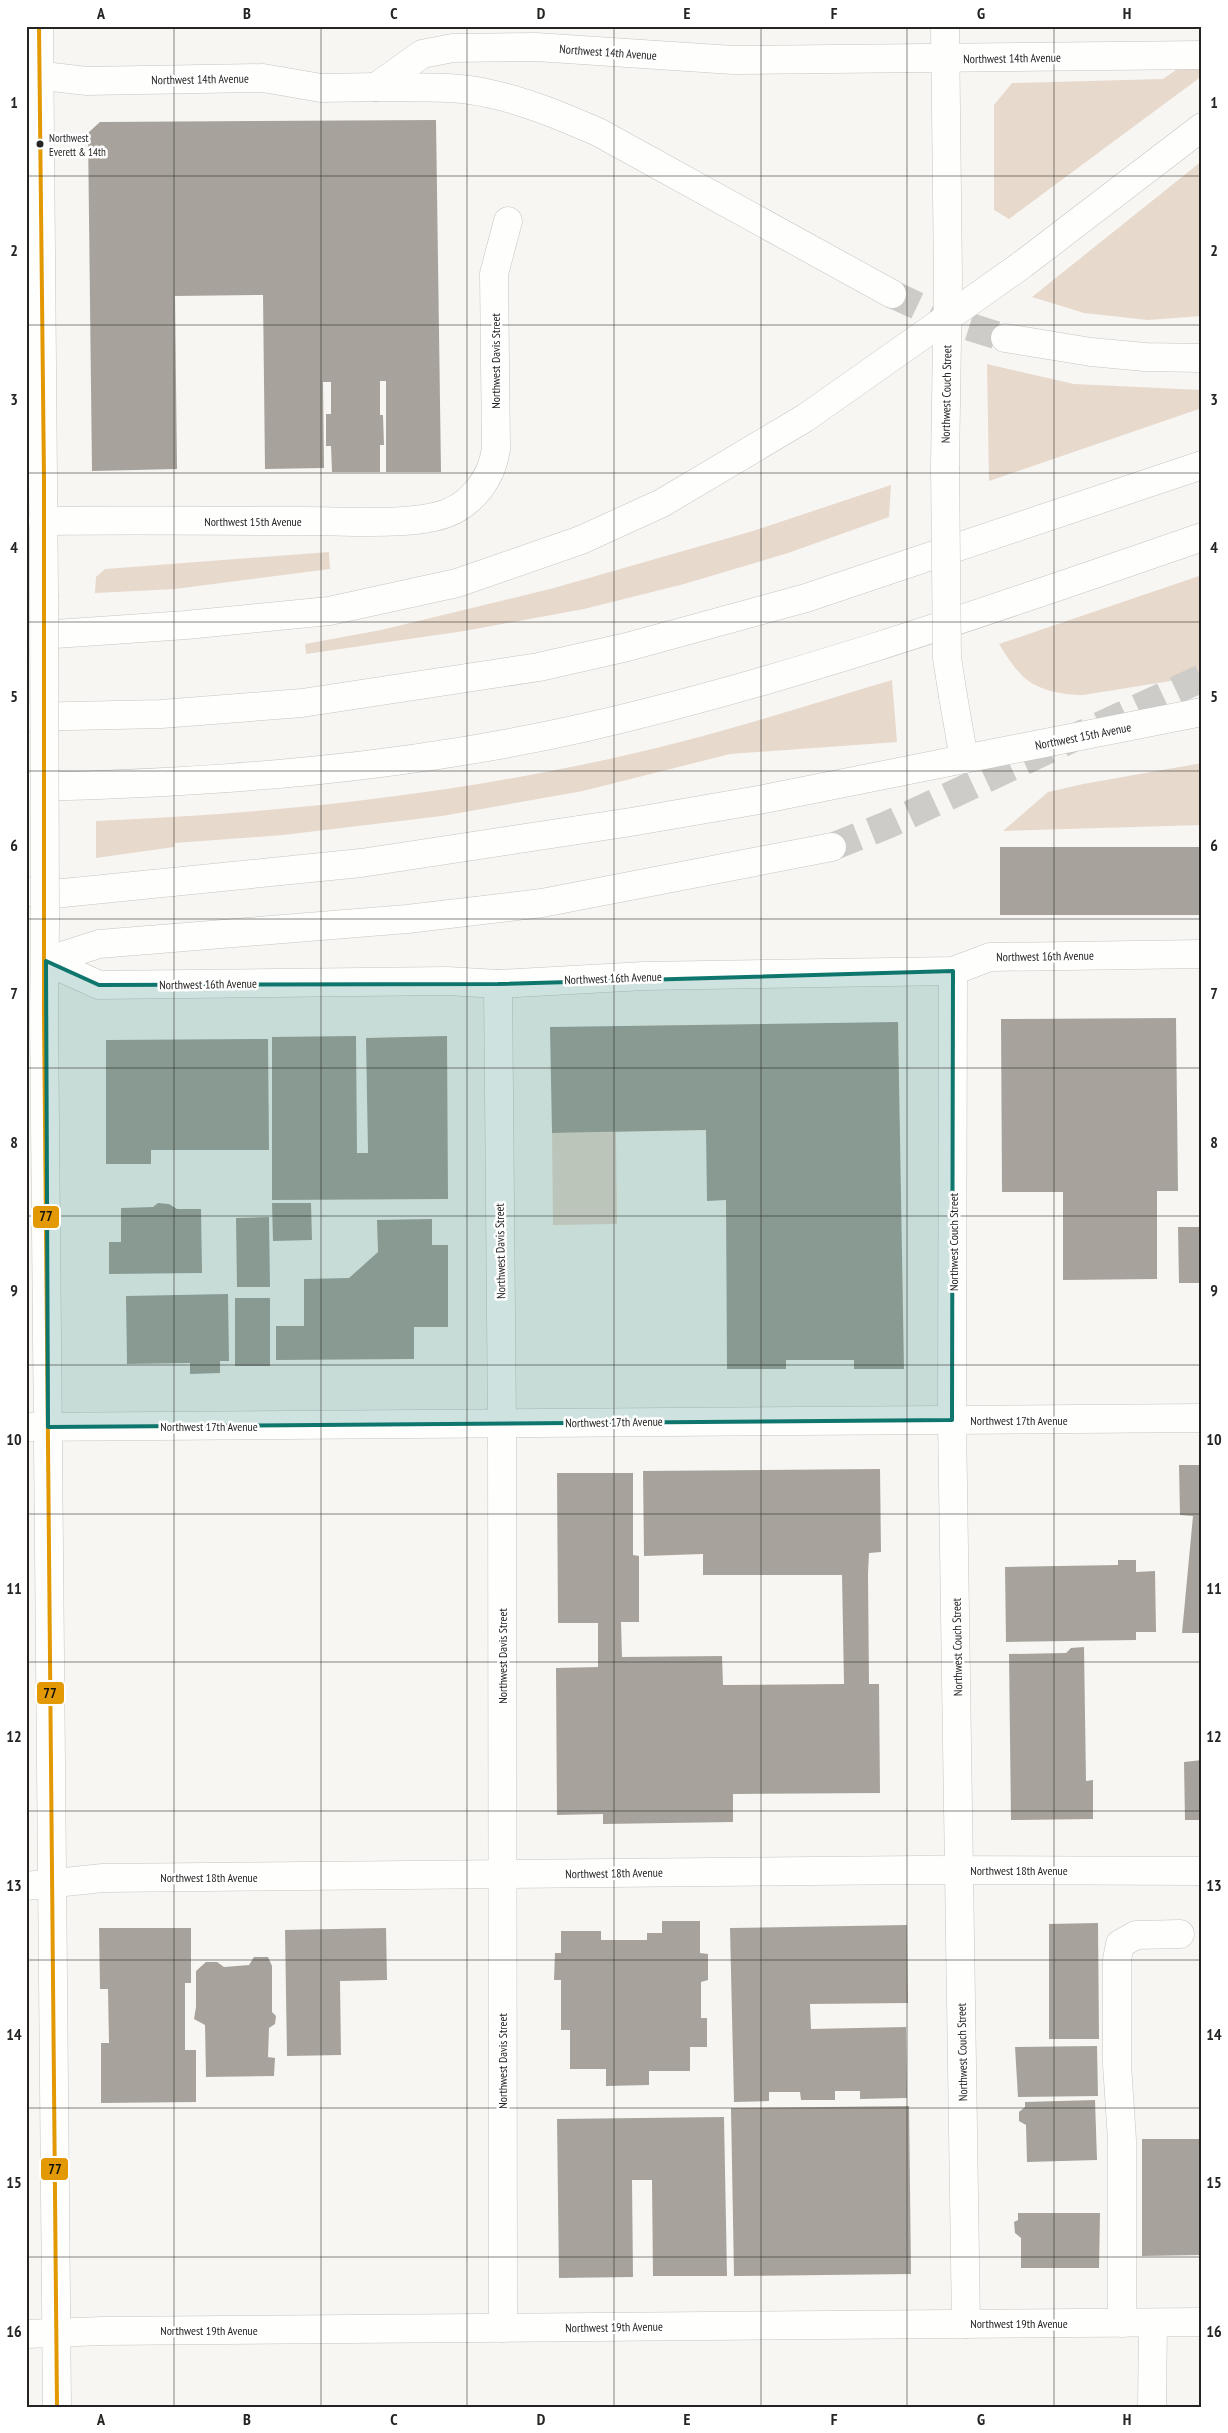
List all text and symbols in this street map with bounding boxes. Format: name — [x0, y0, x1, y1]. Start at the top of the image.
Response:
text: A — [96, 3, 106, 23]
text: B — [243, 3, 251, 23]
text: C — [390, 3, 398, 23]
text: D — [537, 3, 546, 23]
text: E — [684, 3, 691, 23]
text: F — [831, 3, 838, 23]
text: G — [977, 3, 985, 23]
text: H — [1123, 3, 1131, 23]
street label: Northwest 14th Avenue — [559, 41, 657, 63]
street label: Northwest 14th Avenue — [963, 50, 1061, 66]
street label: Northwest 14th Avenue — [151, 71, 249, 87]
text: 1 — [10, 92, 18, 112]
text: 1 — [1210, 92, 1218, 112]
place label: Northwest Everett & 14th — [49, 131, 106, 159]
marker: Northwest Everett & 14th — [35, 139, 45, 149]
text: 2 — [10, 240, 18, 260]
text: 2 — [1210, 240, 1218, 260]
street label: Northwest Davis Street — [488, 313, 503, 409]
street label: Northwest Couch Street — [938, 344, 954, 443]
text: 3 — [10, 389, 18, 409]
text: 3 — [1210, 389, 1218, 409]
street label: Northwest 15th Avenue — [204, 514, 302, 529]
text: 4 — [10, 537, 18, 557]
text: 4 — [1210, 537, 1218, 557]
text: 5 — [10, 686, 18, 706]
text: 5 — [1210, 686, 1218, 706]
street label: Northwest 15th Avenue — [1034, 719, 1132, 753]
text: 6 — [10, 835, 18, 855]
text: 6 — [1210, 835, 1218, 855]
street label: Northwest 16th Avenue — [996, 948, 1094, 964]
street label: Northwest 16th Avenue — [564, 969, 662, 987]
street label: Northwest 16th Avenue — [159, 976, 257, 992]
text: 7 — [10, 983, 18, 1003]
text: 7 — [1210, 983, 1218, 1003]
text: 8 — [10, 1132, 18, 1152]
text: 8 — [1210, 1132, 1218, 1152]
street label: Northwest Couch Street — [946, 1192, 961, 1291]
street label: Northwest Davis Street — [492, 1202, 508, 1299]
line badge: 77 — [32, 1205, 60, 1229]
text: 77 — [39, 1207, 53, 1225]
text: 9 — [10, 1280, 18, 1300]
text: 9 — [1210, 1280, 1218, 1300]
street label: Northwest 17th Avenue — [970, 1413, 1068, 1428]
street label: Northwest 17th Avenue — [565, 1414, 663, 1430]
street label: Northwest 17th Avenue — [160, 1419, 258, 1434]
text: 10 — [6, 1429, 22, 1449]
text: 10 — [1206, 1429, 1222, 1449]
text: 11 — [6, 1578, 22, 1598]
text: 11 — [1206, 1578, 1222, 1598]
street label: Northwest Couch Street — [949, 1597, 965, 1696]
street label: Northwest Davis Street — [495, 1608, 510, 1704]
line badge: 77 — [36, 1681, 65, 1705]
text: 77 — [43, 1684, 57, 1702]
text: 12 — [6, 1726, 22, 1746]
text: 12 — [1206, 1726, 1222, 1746]
street label: Northwest 18th Avenue — [970, 1863, 1068, 1878]
street label: Northwest 18th Avenue — [565, 1865, 663, 1881]
street label: Northwest 18th Avenue — [160, 1870, 258, 1885]
text: 13 — [6, 1875, 22, 1895]
text: 13 — [1206, 1875, 1222, 1895]
street label: Northwest Couch Street — [954, 2002, 970, 2101]
street label: Northwest Davis Street — [495, 2013, 510, 2109]
text: 14 — [6, 2024, 22, 2044]
text: 14 — [1206, 2024, 1222, 2044]
line badge: 77 — [40, 2157, 69, 2181]
text: 77 — [48, 2160, 62, 2178]
text: 15 — [6, 2172, 22, 2192]
text: 15 — [1206, 2172, 1222, 2192]
street label: Northwest 19th Avenue — [970, 2316, 1068, 2331]
street label: Northwest 19th Avenue — [565, 2319, 663, 2335]
text: 16 — [6, 2321, 22, 2341]
text: 16 — [1206, 2321, 1222, 2341]
street label: Northwest 19th Avenue — [160, 2323, 258, 2338]
text: A — [96, 2409, 106, 2429]
text: B — [243, 2409, 251, 2429]
text: C — [390, 2409, 398, 2429]
text: D — [537, 2409, 546, 2429]
text: E — [684, 2409, 691, 2429]
text: F — [831, 2409, 838, 2429]
text: G — [977, 2409, 985, 2429]
text: H — [1123, 2409, 1131, 2429]

